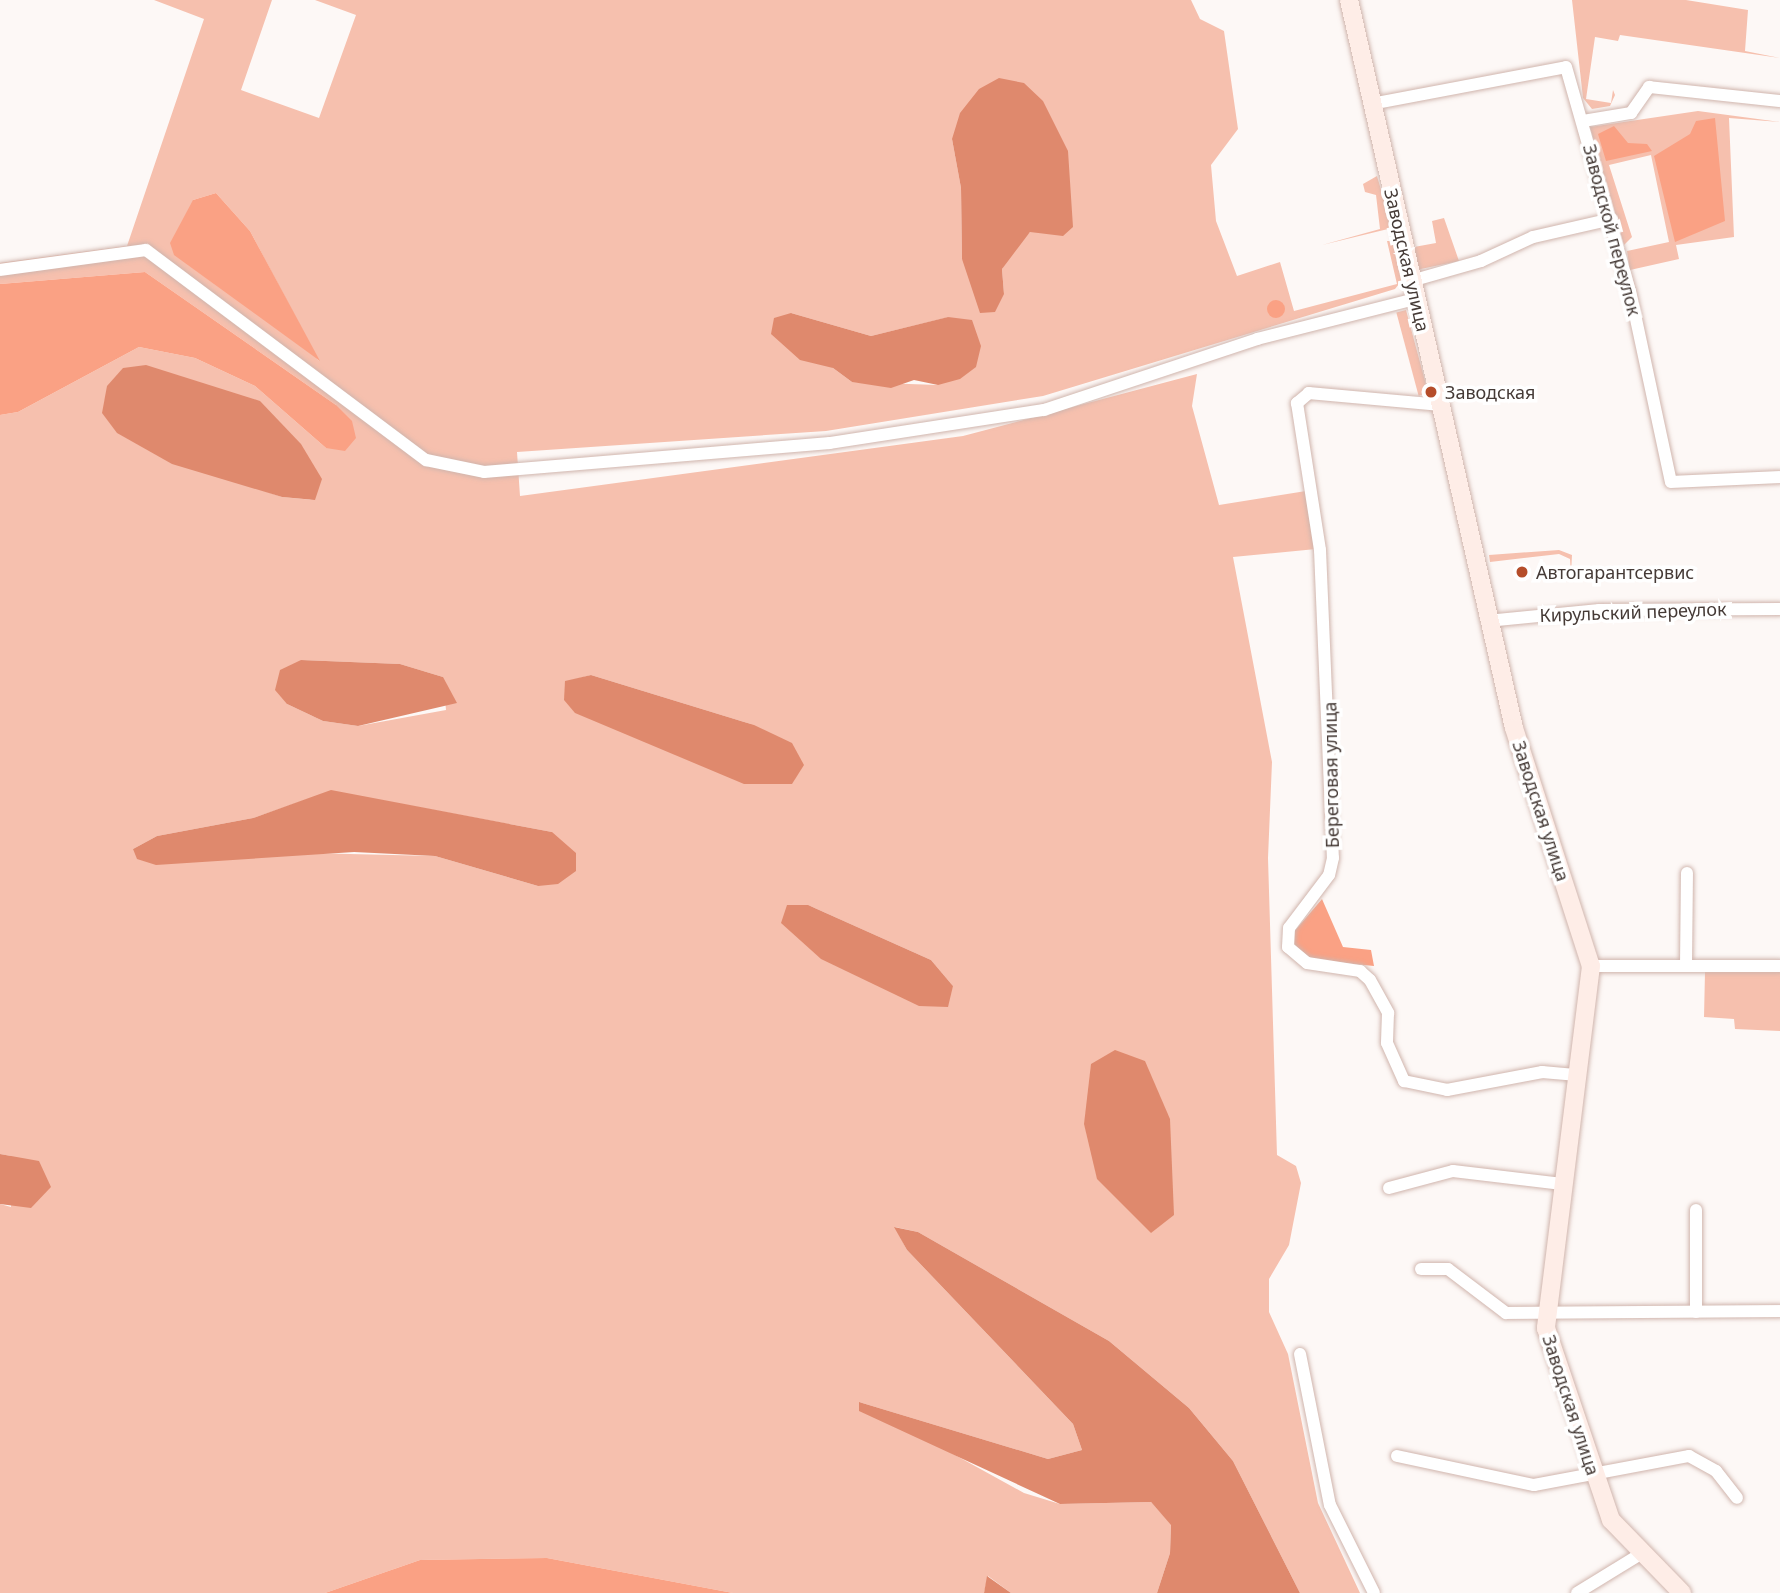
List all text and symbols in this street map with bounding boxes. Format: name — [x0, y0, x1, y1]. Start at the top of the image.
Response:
street label: Заводской переулок — [1579, 142, 1645, 318]
street label: Заводская улица — [1380, 186, 1434, 334]
place label: Заводская — [1445, 381, 1535, 403]
marker: Заводская — [1423, 384, 1439, 400]
place label: Автогарантсервис — [1536, 561, 1694, 583]
marker: Автогарантсервис — [1514, 564, 1530, 580]
street label: Кирульский переулок — [1539, 598, 1727, 626]
street label: Береговая улица — [1319, 702, 1343, 848]
street label: Заводская улица — [1508, 738, 1574, 884]
street label: Заводская улица — [1538, 1332, 1604, 1478]

